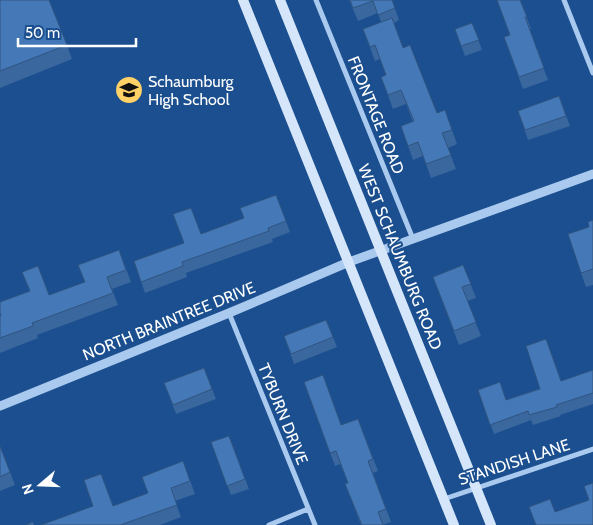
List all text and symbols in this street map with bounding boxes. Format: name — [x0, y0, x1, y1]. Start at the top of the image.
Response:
scale bar — [18, 15, 135, 47]
text: 50 m — [25, 24, 60, 42]
street label: FRONTAGE ROAD — [344, 53, 408, 177]
place label: Schaumburg High School — [148, 72, 235, 109]
school or university icon: Schaumburg High School — [114, 75, 144, 105]
street label: WEST SCHAUMBURG ROAD — [354, 161, 446, 353]
street label: NORTH BRAINTREE DRIVE — [80, 278, 258, 364]
street label: TYBURN DRIVE — [254, 361, 312, 467]
street label: STANDISH LANE — [456, 435, 572, 489]
north arrow — [15, 460, 65, 510]
text: N — [18, 482, 38, 497]

